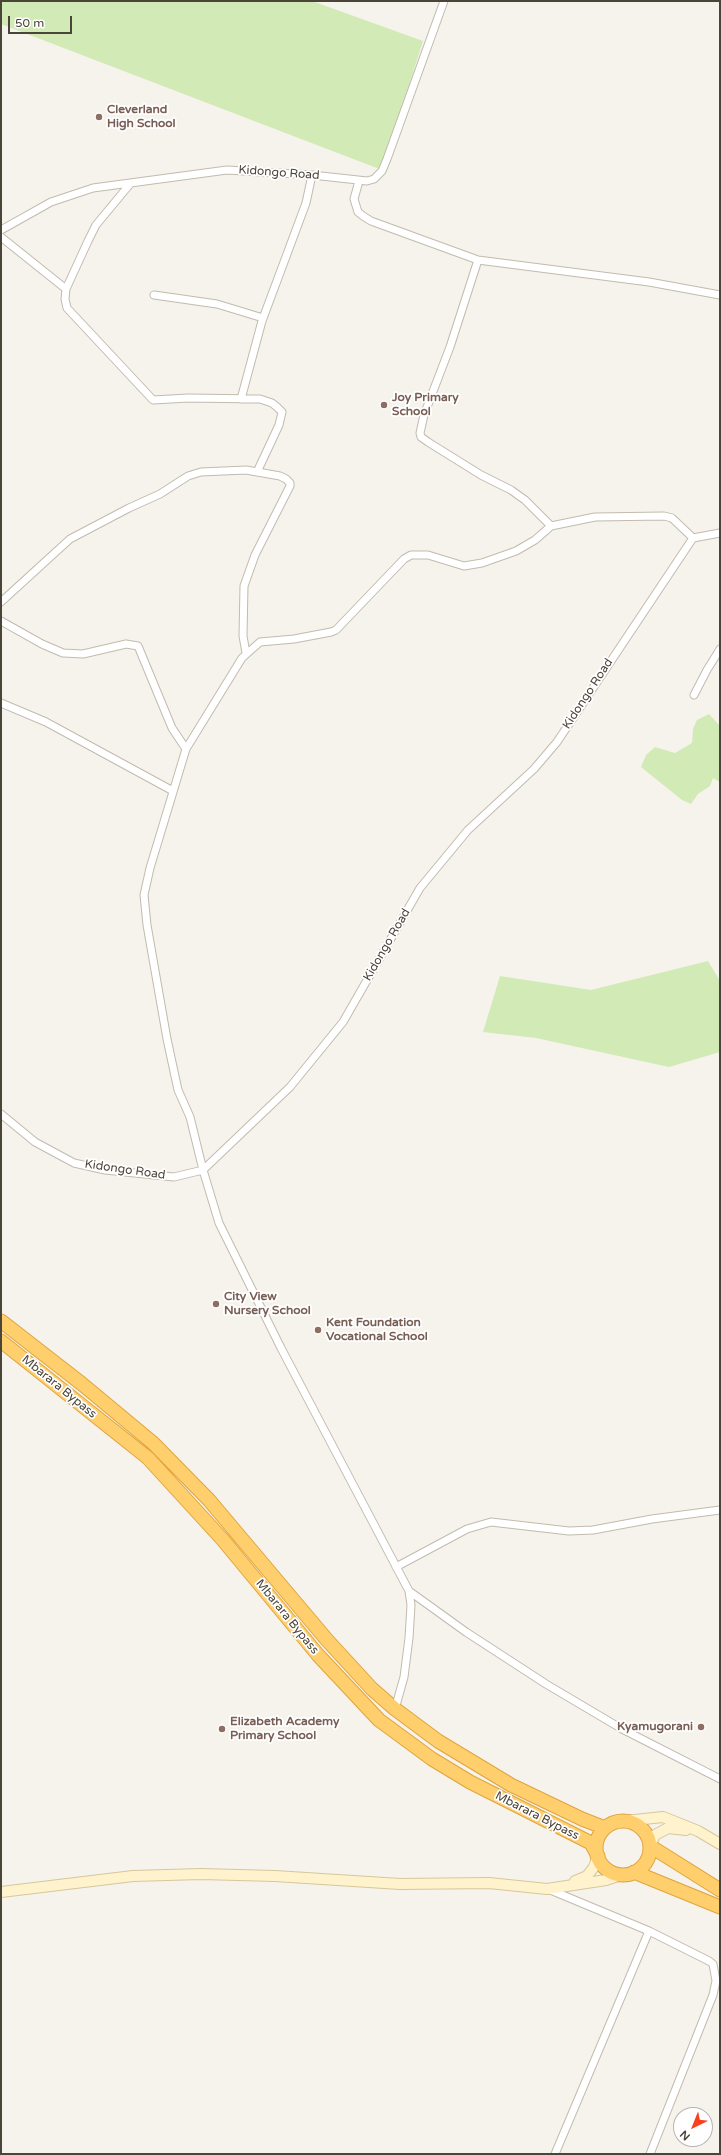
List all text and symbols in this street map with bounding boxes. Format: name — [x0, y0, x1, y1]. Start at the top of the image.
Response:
scale bar — [10, 8, 74, 34]
text: 50 m — [15, 16, 44, 30]
place label: Cleverland High School — [107, 103, 176, 131]
marker: Cleverland High School — [94, 112, 104, 122]
street label: Kidongo Road — [238, 163, 320, 183]
place label: Joy Primary School — [392, 391, 459, 419]
marker: Joy Primary School — [379, 400, 389, 410]
street label: Kidongo Road — [560, 656, 616, 732]
street label: Kidongo Road — [360, 906, 414, 984]
street label: Kidongo Road — [84, 1157, 166, 1183]
place label: City View Nursery School — [224, 1290, 311, 1318]
marker: City View Nursery School — [211, 1299, 221, 1309]
place label: Kent Foundation Vocational School — [326, 1316, 428, 1344]
marker: Kent Foundation Vocational School — [313, 1325, 323, 1335]
street label: Mbarara Bypass — [19, 1352, 99, 1422]
street label: Mbarara Bypass — [252, 1577, 322, 1657]
place label: Elizabeth Academy Primary School — [230, 1715, 339, 1743]
place label: Kyamugorani — [617, 1720, 693, 1734]
marker: Kyamugorani — [696, 1722, 706, 1732]
marker: Elizabeth Academy Primary School — [217, 1724, 227, 1734]
street label: Mbarara Bypass — [493, 1789, 581, 1843]
north arrow — [673, 2107, 713, 2147]
text: N — [677, 2128, 693, 2143]

